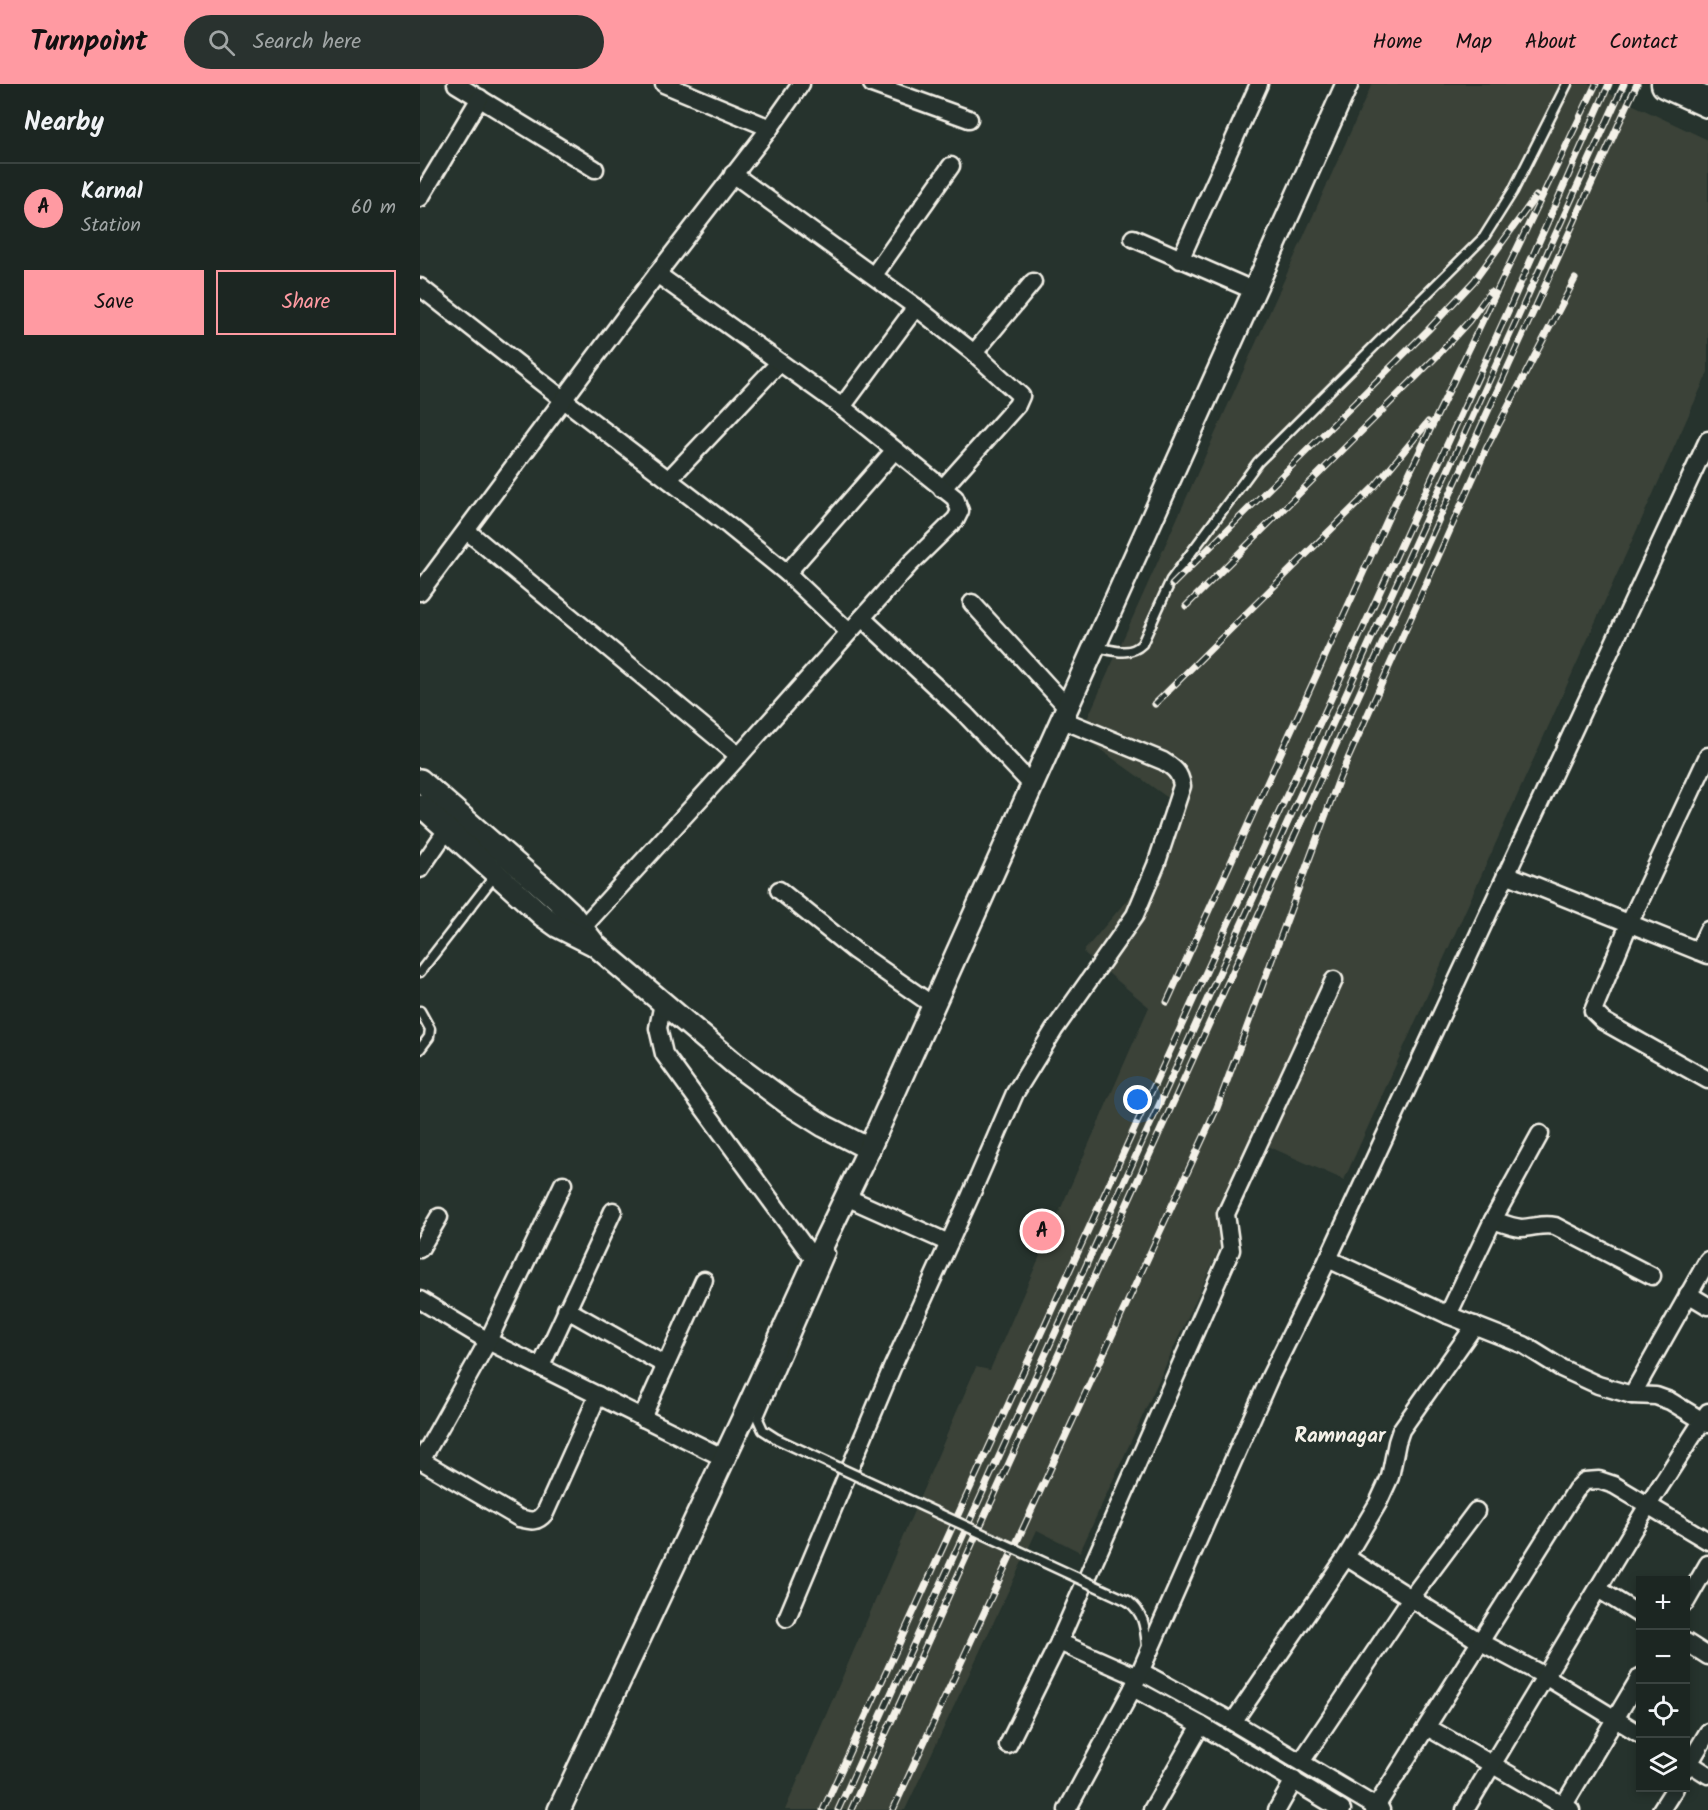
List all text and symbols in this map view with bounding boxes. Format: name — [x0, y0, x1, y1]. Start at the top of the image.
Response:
search box — [184, 15, 604, 69]
text: Turnpoint — [30, 20, 148, 65]
text: Search here — [253, 25, 361, 60]
icon: search — [205, 26, 238, 59]
text: Home — [1373, 26, 1422, 59]
text: Map — [1455, 26, 1492, 59]
text: About — [1525, 26, 1576, 59]
text: Contact — [1609, 26, 1678, 59]
text: Nearby — [24, 102, 104, 144]
text: Karnal — [81, 175, 143, 210]
text: A — [37, 192, 50, 224]
text: 60 m — [351, 192, 396, 224]
text: Station — [81, 210, 141, 242]
button: Save — [24, 270, 204, 335]
button: Share — [216, 270, 396, 335]
your location — [1123, 1085, 1152, 1114]
pin: A — [1022, 1208, 1062, 1254]
district label: Ramnagar — [1294, 1420, 1387, 1453]
map controls — [1636, 1576, 1690, 1792]
button: + — [1636, 1576, 1690, 1630]
button: − — [1636, 1630, 1690, 1684]
button: locate — [1636, 1684, 1690, 1738]
button: layers — [1636, 1738, 1690, 1792]

